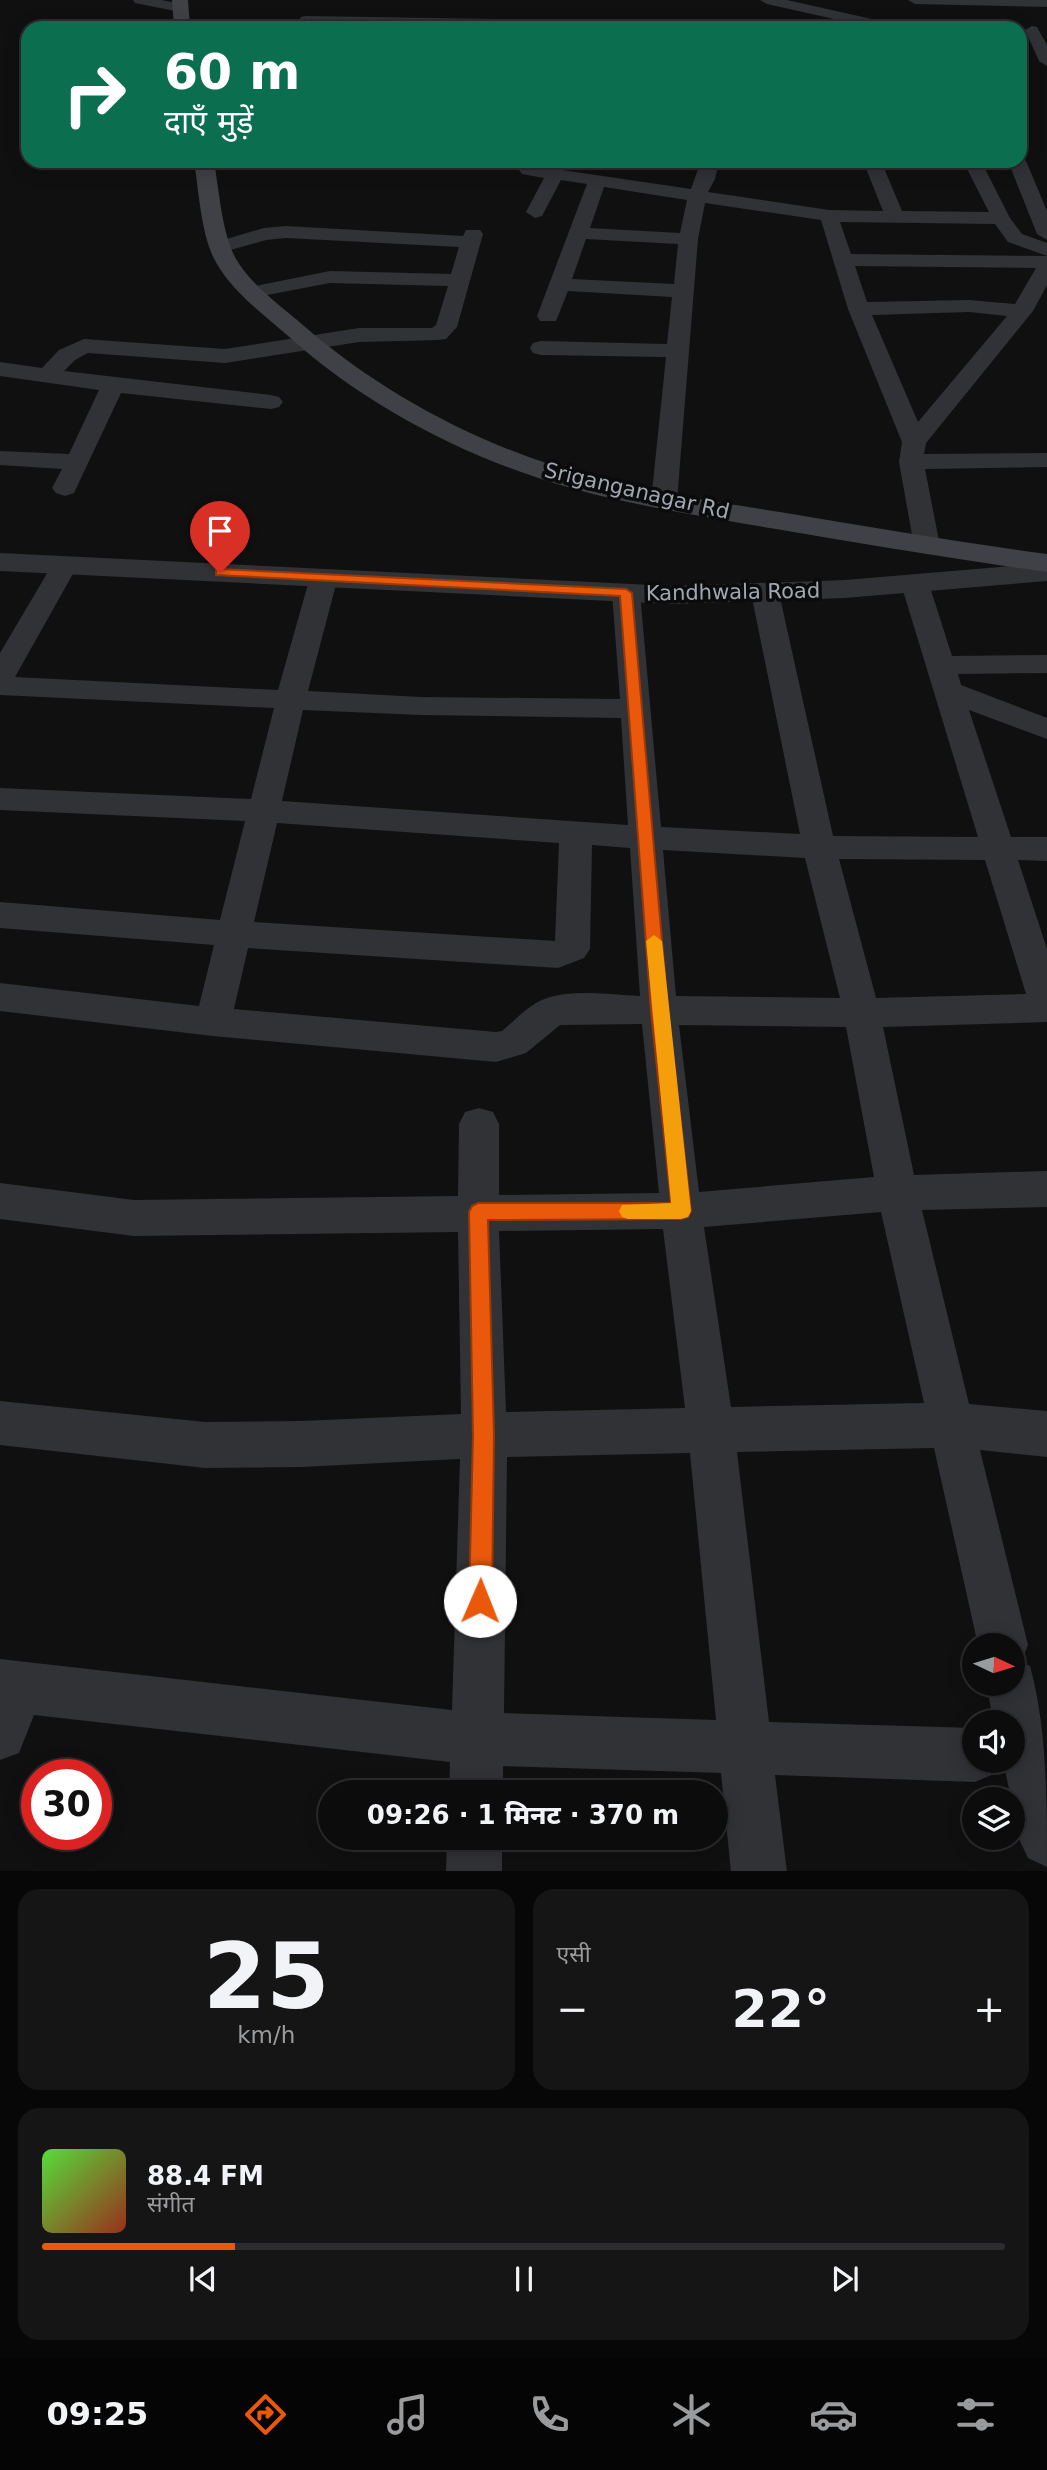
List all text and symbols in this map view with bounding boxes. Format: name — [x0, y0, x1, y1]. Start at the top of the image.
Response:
text: 60 m — [164, 44, 300, 101]
icon: right — [49, 49, 140, 140]
text: दाएँ मुड़ें — [164, 103, 253, 141]
street label: Sriganganagar Rd — [542, 458, 732, 524]
pin — [190, 501, 250, 573]
icon: arrive — [201, 512, 239, 550]
street label: Kandhwala Road — [646, 578, 820, 606]
position arrow — [443, 1564, 517, 1638]
north arrow — [962, 1633, 1026, 1696]
map controls — [962, 1633, 1025, 1850]
button: sound — [962, 1710, 1025, 1773]
speed limit sign: 30 — [21, 1759, 112, 1850]
button: layers — [962, 1787, 1025, 1850]
text: 09:26 · 1 मिनट · 370 m — [367, 1800, 679, 1830]
text: 25 — [203, 1924, 330, 2029]
text: एसी — [557, 1941, 591, 1967]
text: 22° — [732, 1979, 830, 2039]
text: − — [557, 1987, 588, 2031]
text: + — [973, 1987, 1005, 2031]
text: km/h — [237, 2022, 295, 2048]
text: 88.4 FM — [147, 2161, 264, 2191]
text: संगीत — [147, 2191, 195, 2217]
icon: previous — [184, 2260, 222, 2298]
icon: pause — [505, 2260, 543, 2298]
icon: next — [826, 2260, 864, 2298]
icon: directions — [241, 2390, 290, 2439]
icon: music — [383, 2390, 432, 2439]
icon: phone — [525, 2390, 574, 2439]
icon: climate — [667, 2390, 716, 2439]
icon: car — [809, 2390, 858, 2439]
icon: filters — [951, 2390, 1000, 2439]
text: 09:25 — [47, 2395, 148, 2433]

